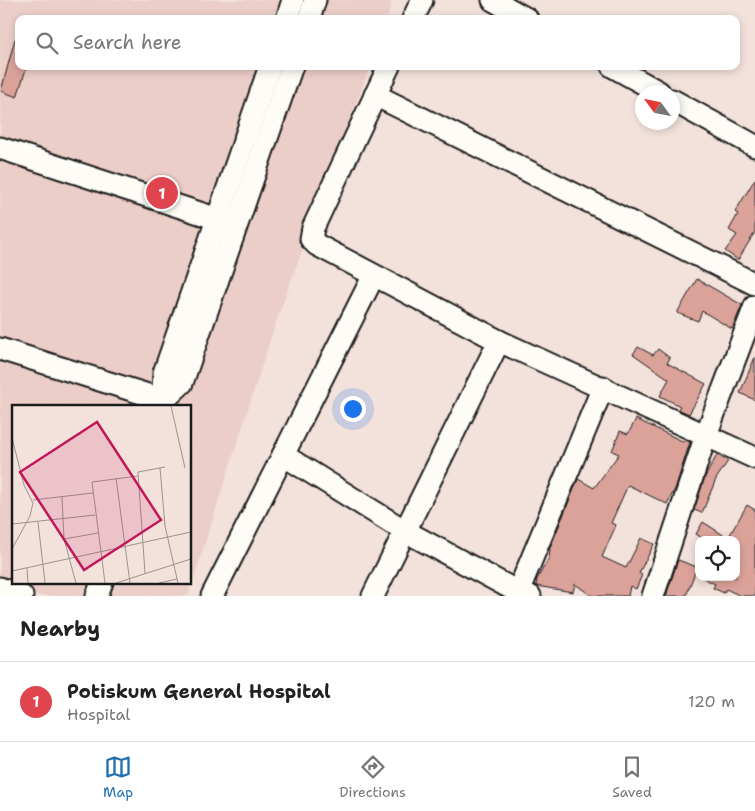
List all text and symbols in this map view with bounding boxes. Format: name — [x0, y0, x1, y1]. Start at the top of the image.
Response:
search box — [15, 15, 740, 70]
icon: search — [33, 29, 61, 57]
text: Search here — [73, 30, 182, 55]
north arrow — [635, 85, 680, 130]
pin: 1 — [146, 174, 178, 212]
your location — [340, 396, 366, 422]
inset map — [12, 405, 191, 584]
map controls — [695, 536, 740, 581]
button: locate — [695, 536, 740, 581]
text: Nearby — [20, 615, 100, 643]
text: Potiskum General Hospital — [67, 679, 331, 704]
text: 1 — [32, 691, 40, 712]
text: 120 m — [688, 691, 735, 712]
text: Hospital — [67, 704, 130, 725]
tab: Map — [103, 753, 133, 801]
tab: Directions — [339, 753, 406, 801]
tab: Saved — [612, 753, 652, 801]

